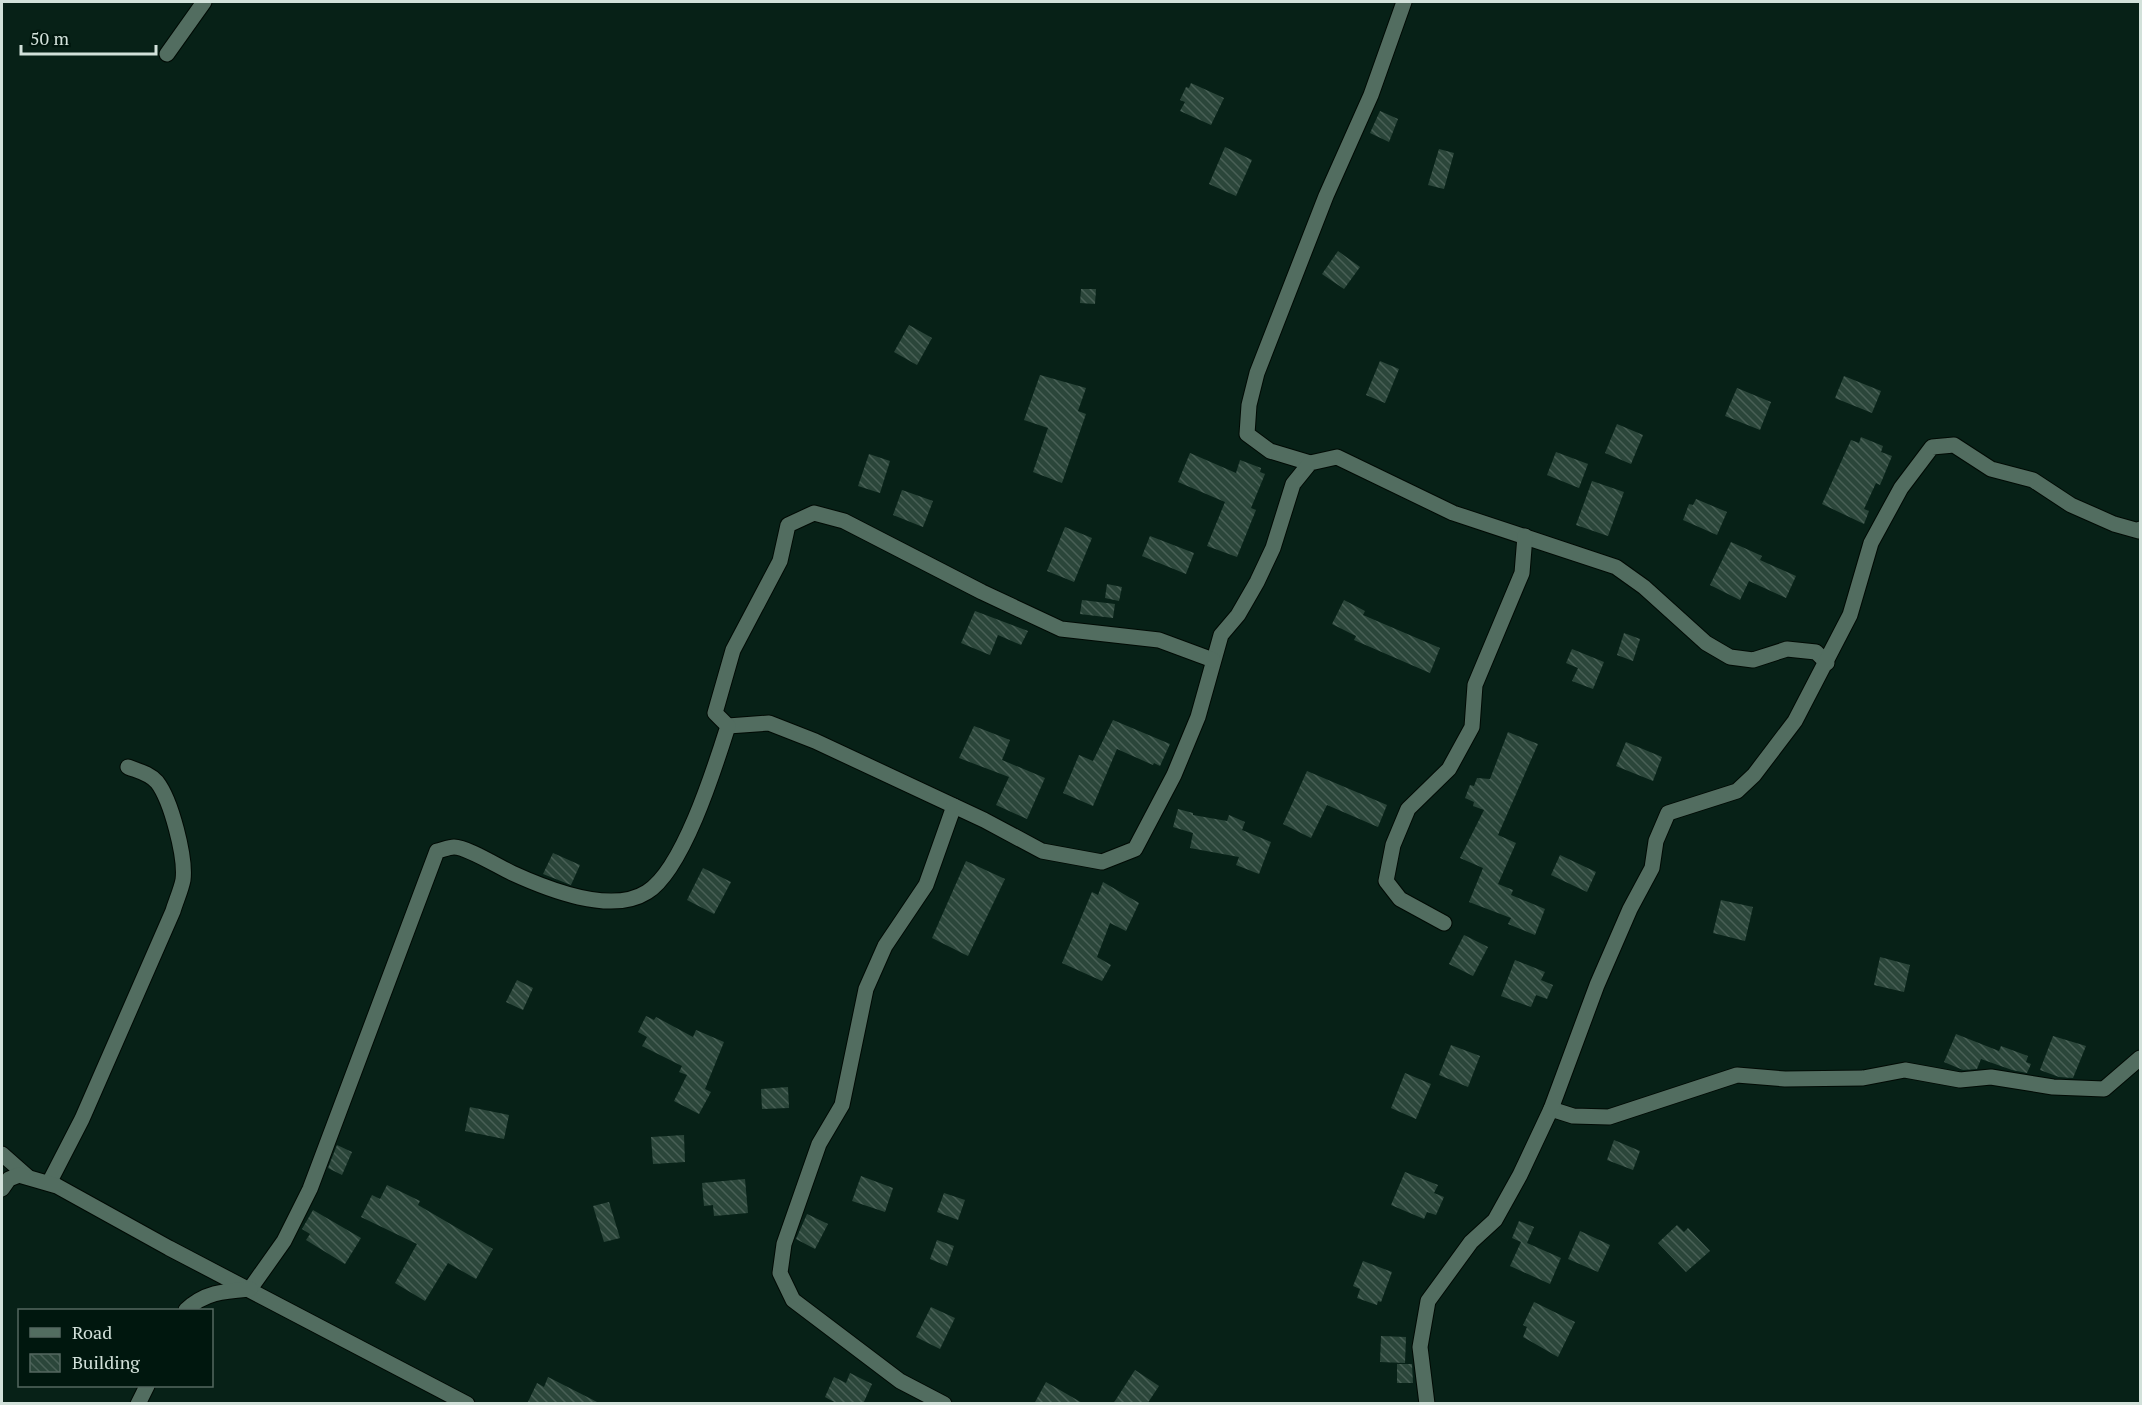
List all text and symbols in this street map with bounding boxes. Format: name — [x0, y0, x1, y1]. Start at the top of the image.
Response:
scale bar — [21, 18, 156, 56]
text: 50 m — [30, 26, 70, 50]
legend — [18, 1309, 213, 1387]
text: Road — [72, 1320, 112, 1344]
text: Building — [72, 1350, 140, 1374]

